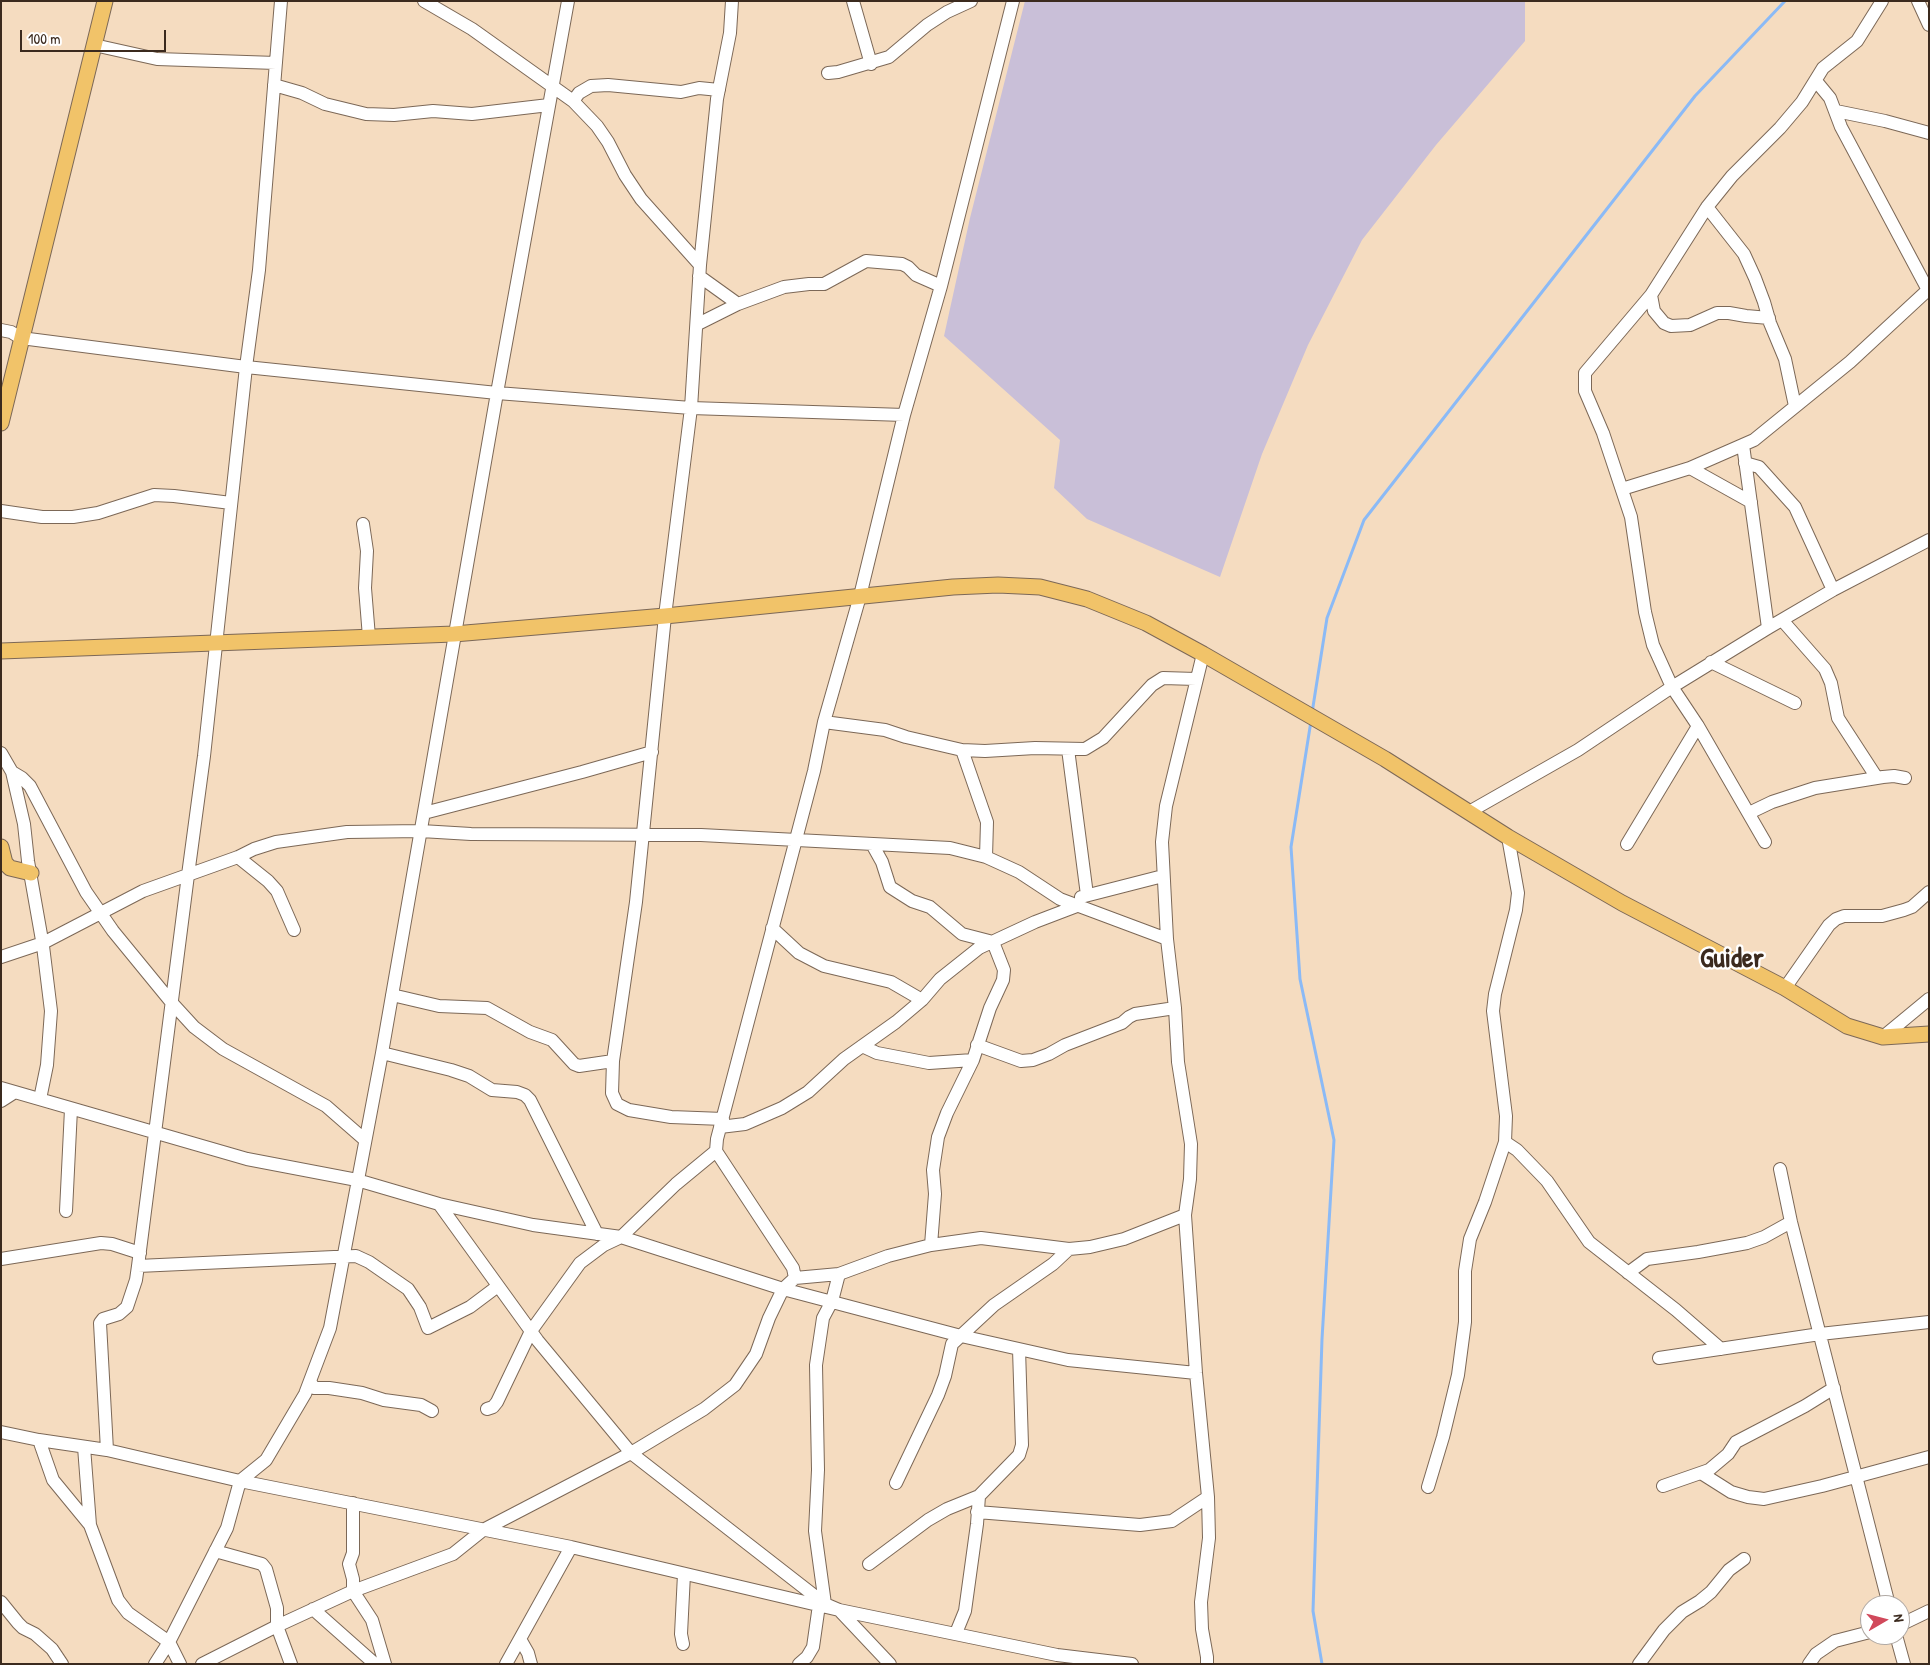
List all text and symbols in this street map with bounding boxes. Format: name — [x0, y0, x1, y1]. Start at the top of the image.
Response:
scale bar — [22, 20, 169, 52]
text: 100 m — [28, 28, 61, 49]
district label: Guider — [1700, 943, 1764, 977]
north arrow — [1860, 1595, 1910, 1645]
text: N — [1889, 1613, 1909, 1623]

